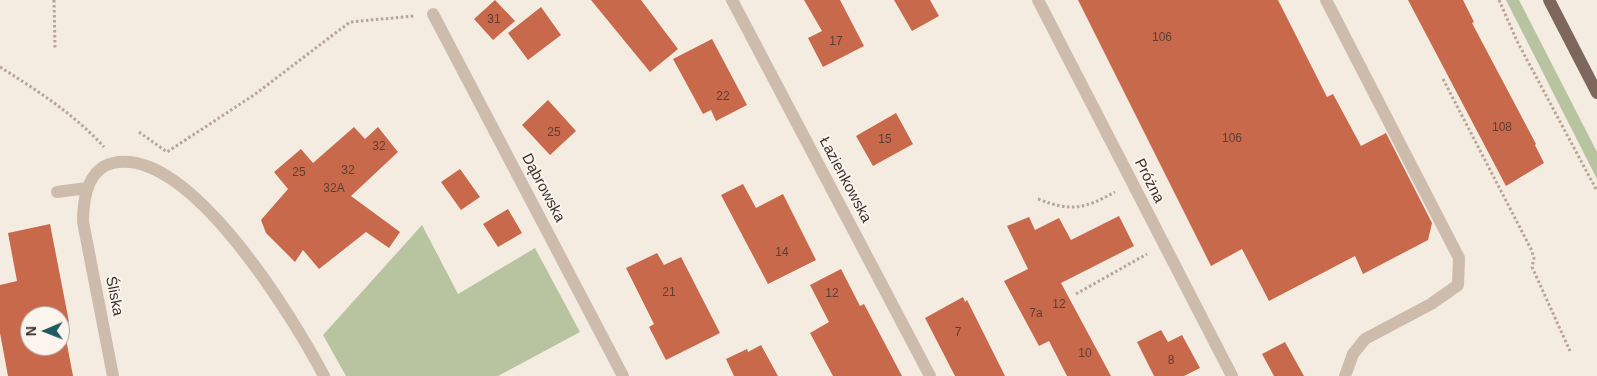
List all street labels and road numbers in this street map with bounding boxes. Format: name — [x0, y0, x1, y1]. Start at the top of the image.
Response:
street label: Łazienkowska — [815, 134, 875, 226]
street label: Dąbrowska — [517, 151, 569, 225]
street label: Próżna — [1130, 156, 1168, 206]
street label: Śliska — [101, 275, 127, 317]

